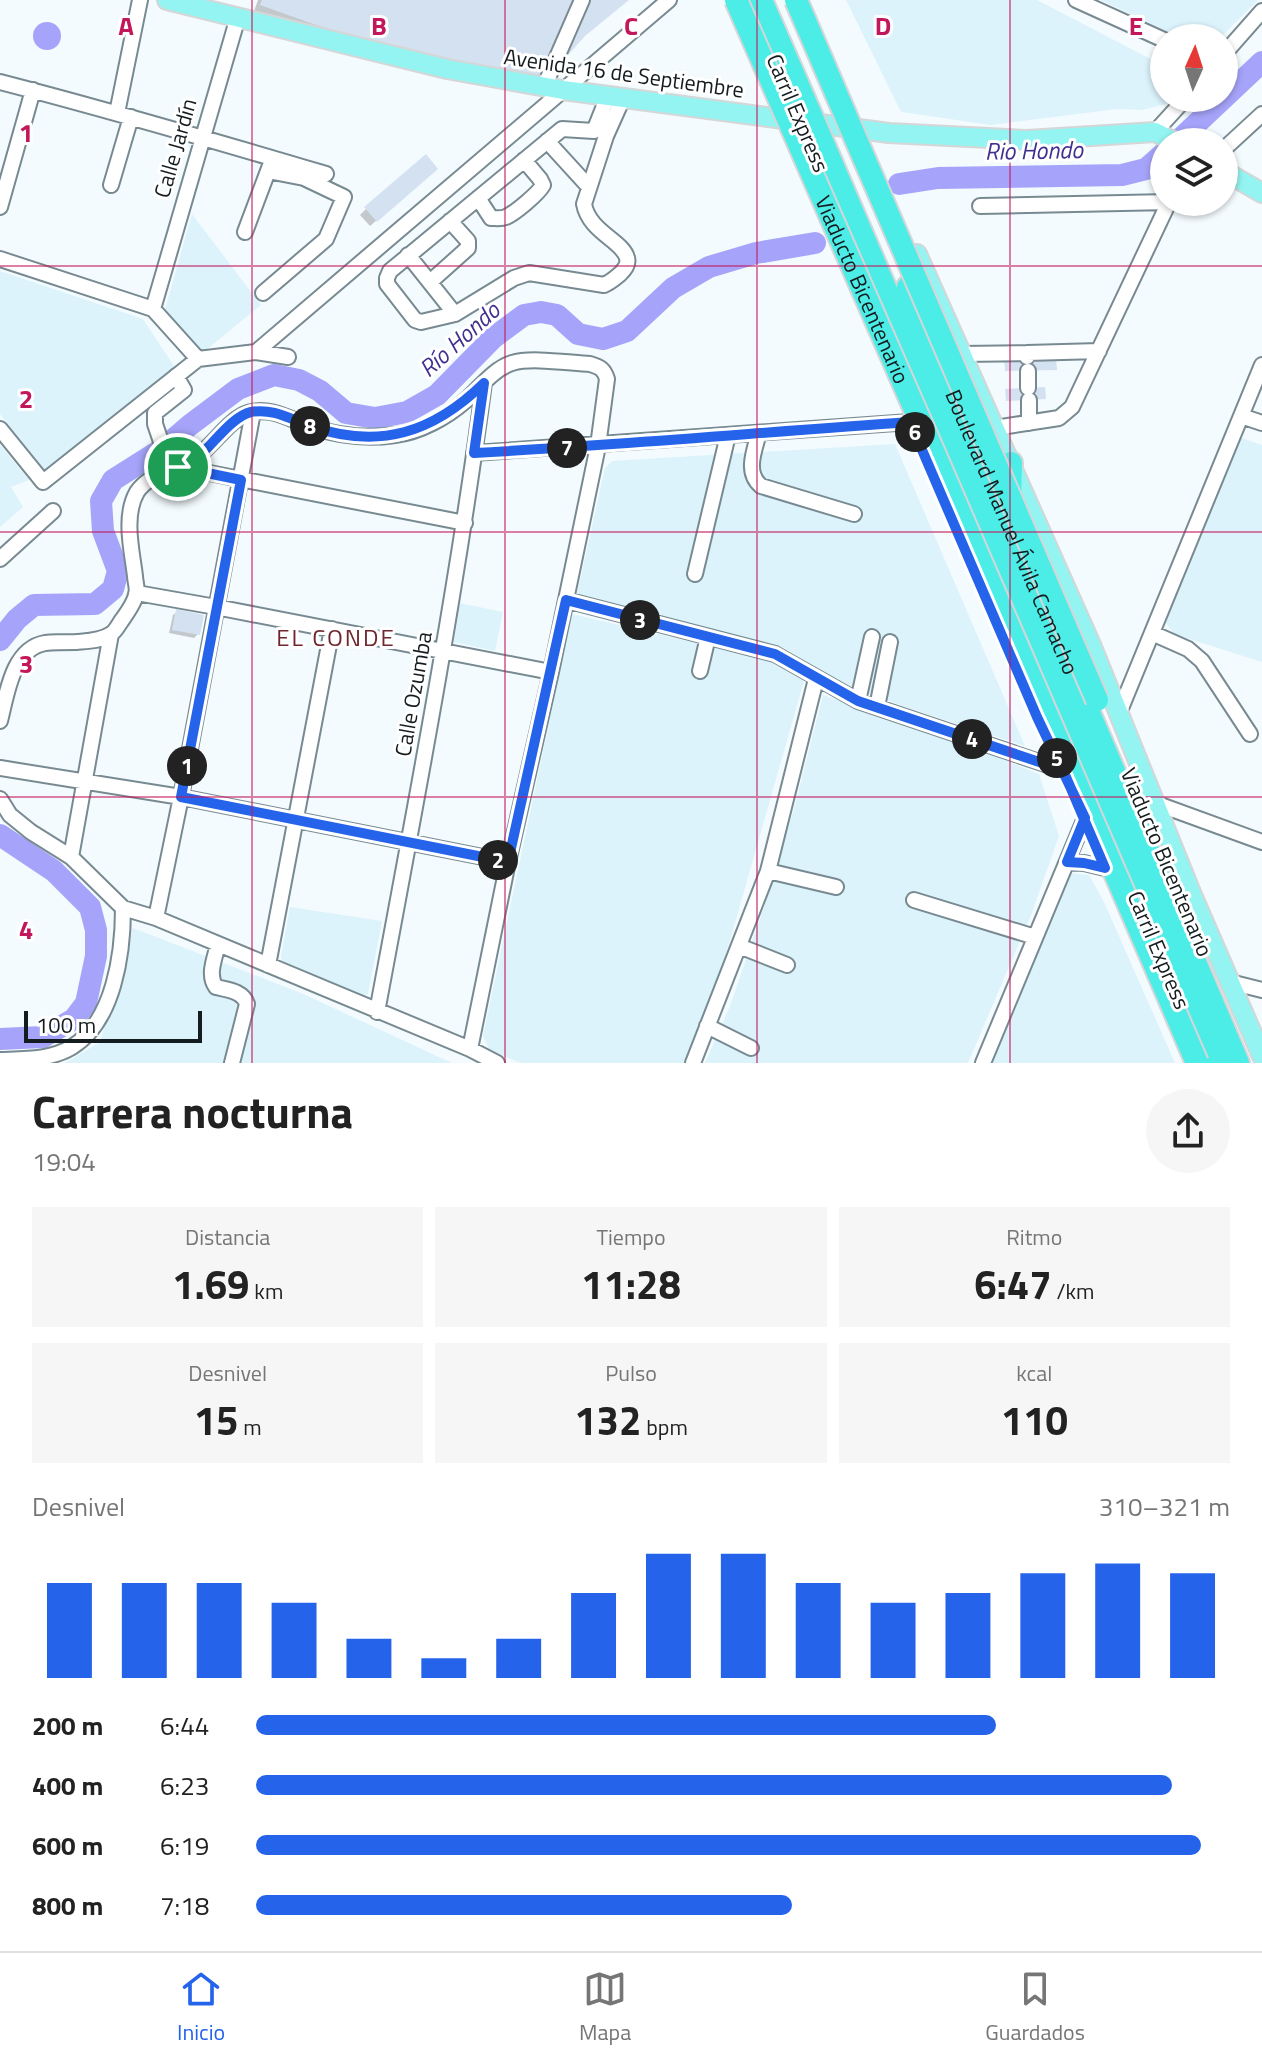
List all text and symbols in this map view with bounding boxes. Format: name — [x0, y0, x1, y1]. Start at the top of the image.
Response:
text: A — [118, 6, 134, 45]
text: B — [371, 6, 387, 45]
text: C — [624, 6, 638, 45]
text: D — [875, 6, 891, 45]
text: E — [1129, 6, 1143, 45]
north arrow — [1150, 24, 1238, 112]
map controls — [1150, 24, 1238, 216]
street label: Avenida 16 de Septiembre — [502, 39, 746, 107]
street label: Carril Express — [758, 49, 838, 177]
street label: Calle Jardín — [145, 94, 205, 202]
text: 1 — [19, 113, 33, 152]
button: layers — [1150, 128, 1238, 216]
water label: Rio Hondo — [985, 131, 1085, 169]
street label: Viaducto Bicentenario — [806, 190, 919, 389]
water label: Río Hondo — [410, 292, 508, 385]
text: 2 — [19, 379, 33, 418]
street label: Boulevard Manuel Ávila Camacho — [936, 384, 1088, 680]
pin: 8 — [290, 406, 330, 446]
text: 8 — [304, 409, 316, 443]
pin: 6 — [895, 412, 935, 452]
text: 6 — [909, 415, 921, 449]
pin: 7 — [547, 428, 587, 468]
text: 7 — [561, 431, 573, 465]
pin — [144, 433, 212, 501]
icon: arrive — [156, 445, 200, 489]
pin: 3 — [620, 600, 660, 640]
text: 3 — [634, 603, 646, 637]
district label: EL CONDE — [276, 619, 396, 655]
street label: Calle Ozumba — [385, 629, 441, 759]
text: 3 — [19, 644, 33, 683]
pin: 4 — [952, 719, 992, 759]
text: 4 — [966, 722, 978, 756]
pin: 5 — [1037, 738, 1077, 778]
text: 5 — [1051, 741, 1063, 775]
pin: 1 — [167, 746, 207, 786]
text: 1 — [181, 749, 193, 783]
street label: Viaducto Bicentenario — [1112, 762, 1222, 962]
pin: 2 — [478, 840, 518, 880]
text: 2 — [492, 843, 504, 877]
street label: Carril Express — [1119, 886, 1199, 1014]
text: 4 — [19, 910, 33, 949]
scale bar — [24, 1007, 202, 1043]
text: 100 m — [36, 1008, 96, 1042]
text: Carrera nocturna — [32, 1078, 353, 1145]
button: share — [1146, 1089, 1230, 1173]
text: 19:04 — [32, 1142, 96, 1181]
text: Distancia — [185, 1220, 270, 1254]
text: Tiempo — [596, 1220, 666, 1254]
text: Ritmo — [1006, 1220, 1062, 1254]
text: 1.69 — [172, 1254, 250, 1315]
text: 11:28 — [581, 1254, 681, 1315]
text: 6:47 — [974, 1254, 1052, 1315]
text: km — [250, 1274, 283, 1308]
text: /km — [1052, 1274, 1094, 1308]
text: Desnivel — [188, 1356, 267, 1390]
text: Pulso — [605, 1356, 657, 1390]
text: kcal — [1016, 1356, 1052, 1390]
text: 15 — [194, 1390, 238, 1451]
text: 132 — [574, 1390, 641, 1451]
text: 110 — [1001, 1390, 1068, 1451]
text: m — [238, 1410, 262, 1444]
text: bpm — [641, 1410, 688, 1444]
text: Desnivel — [32, 1487, 125, 1526]
text: 310–321 m — [1099, 1487, 1230, 1526]
text: 200 m — [32, 1706, 103, 1745]
text: 6:44 — [160, 1706, 209, 1745]
text: 400 m — [32, 1766, 103, 1805]
text: 6:23 — [160, 1766, 209, 1805]
text: 600 m — [32, 1826, 103, 1865]
text: 6:19 — [160, 1826, 209, 1865]
text: 800 m — [32, 1886, 103, 1925]
text: 7:18 — [160, 1886, 209, 1925]
tab: Inicio — [177, 1967, 225, 2049]
tab: Mapa — [579, 1967, 631, 2049]
tab: Guardados — [985, 1967, 1085, 2049]

